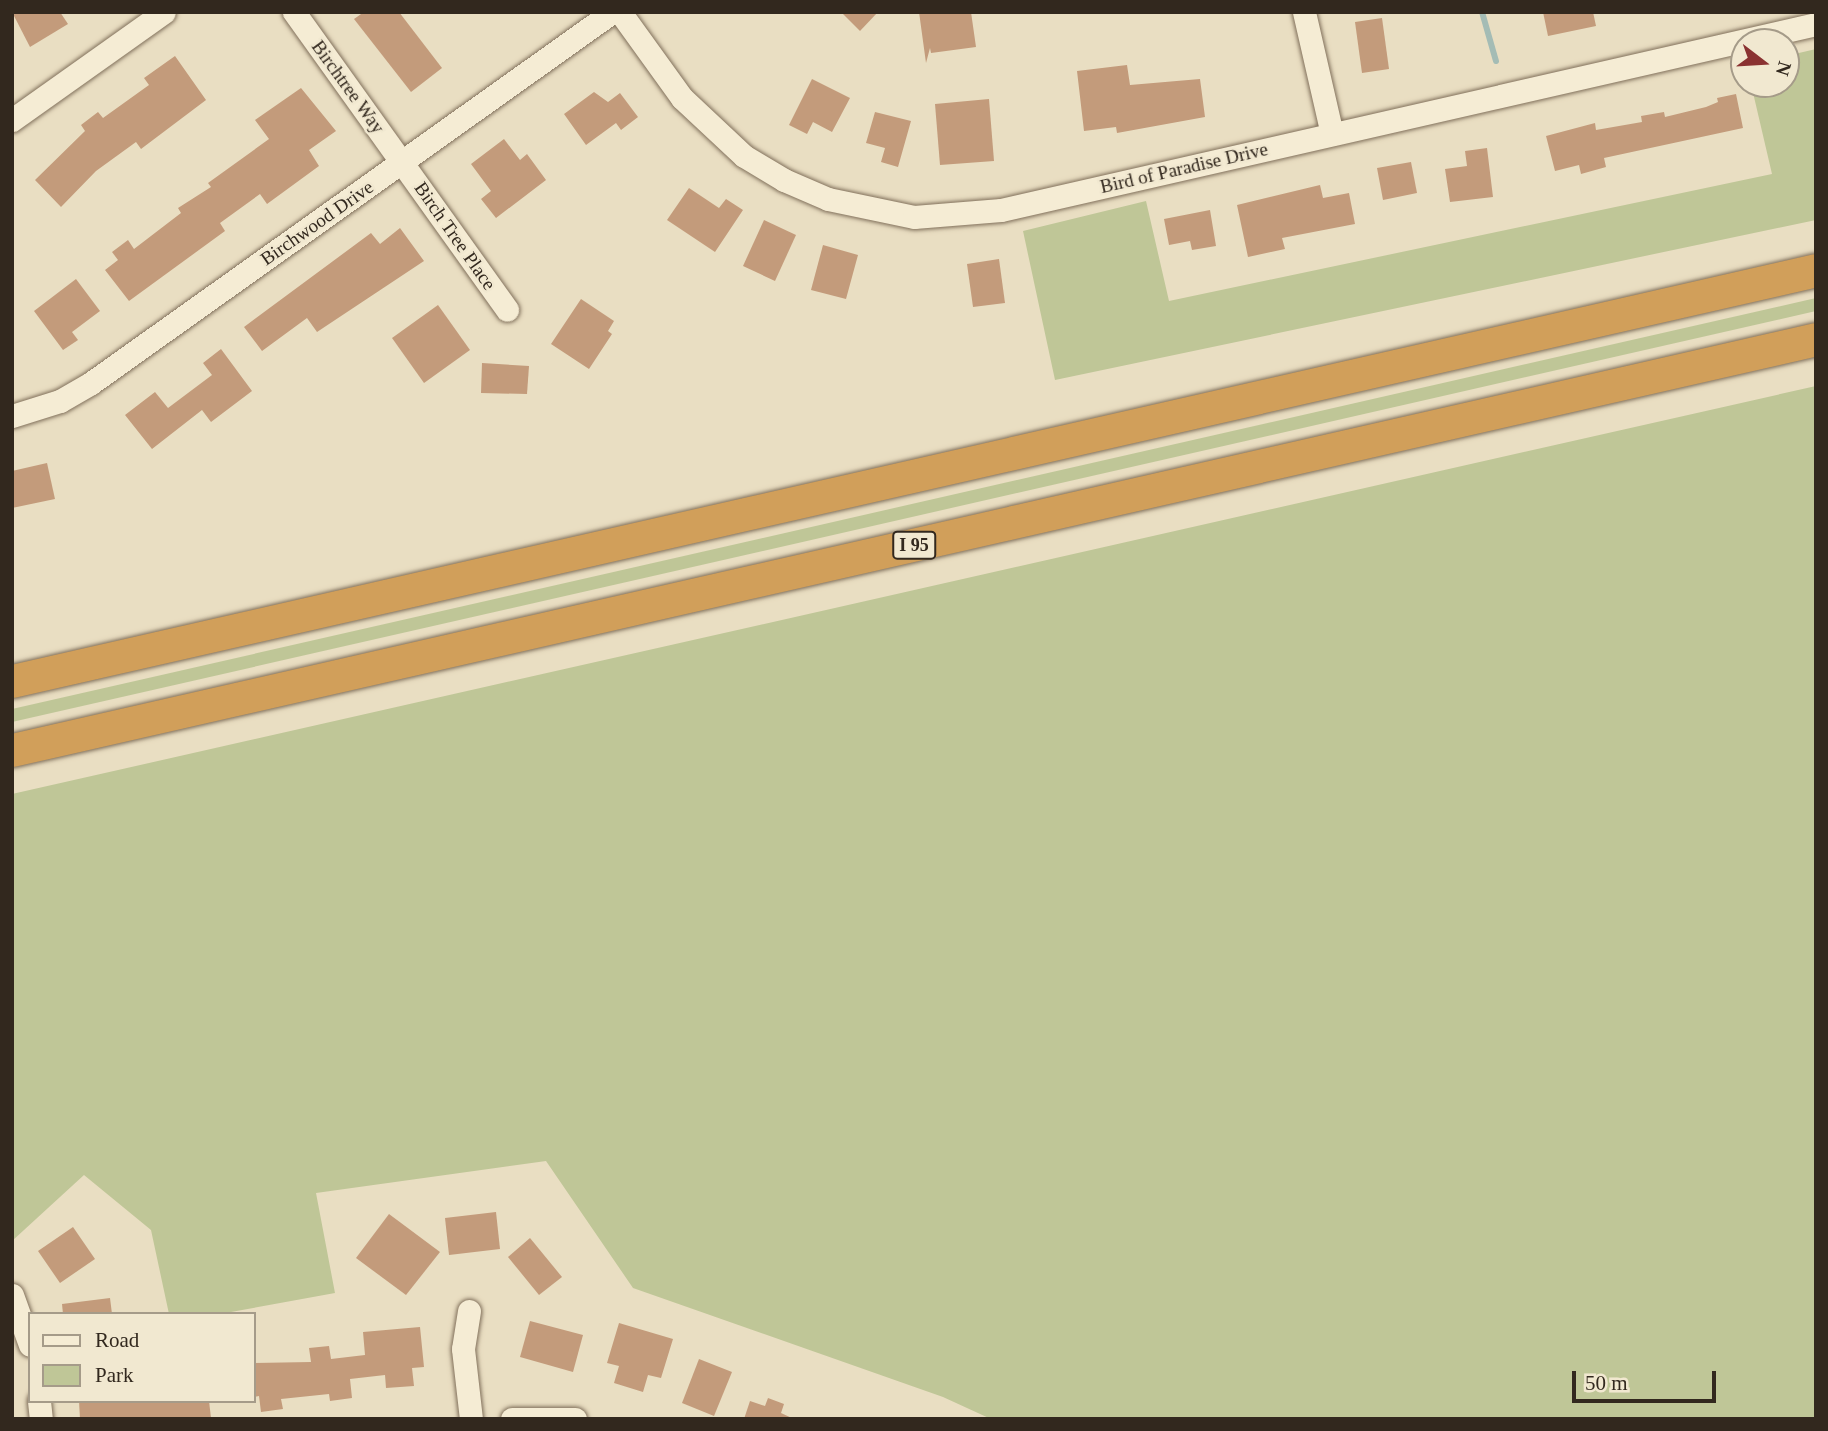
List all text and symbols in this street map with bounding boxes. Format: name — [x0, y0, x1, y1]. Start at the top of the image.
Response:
north arrow — [1730, 28, 1800, 98]
street label: Birchtree Way — [307, 36, 389, 138]
text: N — [1772, 59, 1796, 78]
street label: Bird of Paradise Drive — [1098, 138, 1270, 198]
street label: Birchwood Drive — [256, 176, 378, 270]
street label: Birch Tree Place — [409, 177, 501, 295]
road number: I 95 — [891, 530, 937, 560]
legend — [28, 1312, 256, 1403]
text: Road — [95, 1328, 139, 1352]
scale bar — [1576, 1358, 1720, 1402]
text: Park — [95, 1363, 134, 1387]
text: 50 m — [1585, 1371, 1628, 1395]

